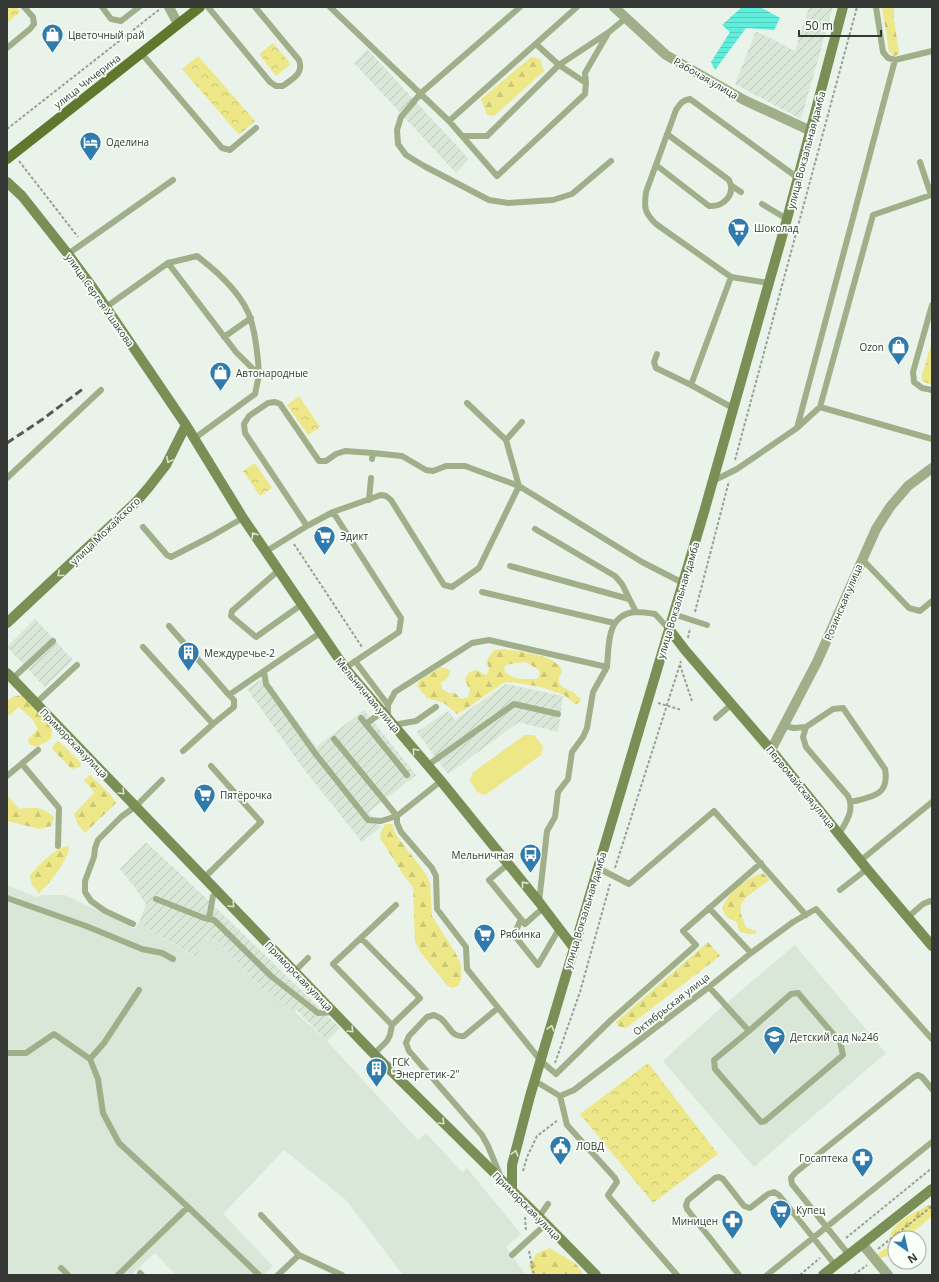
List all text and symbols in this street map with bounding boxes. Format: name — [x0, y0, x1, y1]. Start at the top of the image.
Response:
scale bar — [799, 12, 881, 38]
text: 50 m — [805, 17, 833, 34]
shop icon: Цветочный рай — [39, 22, 65, 55]
place label: Цветочный рай — [68, 28, 145, 42]
street label: улица Чичерина — [51, 51, 123, 111]
street label: Рабочая улица — [671, 54, 741, 102]
street label: улица Вокзальная дамба — [784, 90, 828, 210]
hotel icon: Оделина — [78, 129, 104, 162]
place label: Оделина — [106, 135, 149, 149]
supermarket icon: Шоколад — [726, 215, 752, 248]
place label: Шоколад — [754, 221, 799, 235]
street label: улица Сергея Ушакова — [63, 251, 137, 349]
shop icon: Ozon — [886, 334, 912, 367]
place label: Ozon — [859, 340, 884, 354]
shop icon: Автонародные — [207, 360, 233, 393]
place label: Автонародные — [236, 366, 309, 380]
one-way arrow — [166, 456, 173, 463]
street label: улица Можайского — [67, 494, 143, 568]
supermarket icon: Эдикт — [311, 523, 337, 556]
place label: Эдикт — [340, 529, 369, 543]
one-way arrow — [251, 532, 259, 539]
street label: улица Вокзальная дамба — [654, 540, 702, 660]
street label: Розинская улица — [821, 561, 865, 643]
one-way arrow — [57, 569, 65, 576]
building icon: Междуречье-2 — [175, 640, 201, 673]
place label: Междуречье-2 — [204, 646, 275, 660]
street label: Мельничная улица — [332, 655, 404, 735]
street label: Приморская улица — [37, 705, 111, 781]
street label: Первомайская улица — [763, 743, 839, 831]
one-way arrow — [413, 748, 420, 756]
supermarket icon: Пятёрочка — [191, 782, 217, 815]
one-way arrow — [117, 787, 125, 795]
place label: Пятёрочка — [220, 788, 272, 802]
bus stop icon: Мельничная — [517, 842, 543, 875]
place label: Мельничная — [452, 848, 514, 862]
street label: улица Вокзальная дамба — [561, 850, 609, 970]
one-way arrow — [522, 882, 529, 889]
one-way arrow — [227, 900, 234, 908]
supermarket icon: Рябинка — [472, 921, 498, 954]
place label: Рябинка — [500, 927, 541, 941]
street label: Приморская улица — [262, 938, 336, 1014]
street label: Октябрьская улица — [630, 970, 712, 1038]
one-way arrow — [546, 1024, 555, 1031]
school or university icon: Детский сад №246 — [761, 1024, 787, 1057]
one-way arrow — [346, 1025, 353, 1033]
place label: Детский сад №246 — [790, 1030, 879, 1044]
building icon: ГСК "Энергетик-2" — [364, 1055, 390, 1088]
place label: ГСК "Энергетик-2" — [392, 1055, 459, 1081]
one-way arrow — [437, 1117, 445, 1125]
public building icon: ЛОВД — [547, 1133, 573, 1166]
place label: ЛОВД — [576, 1139, 604, 1153]
pharmacy icon: Госаптека — [850, 1145, 876, 1178]
one-way arrow — [510, 1150, 519, 1157]
place label: Госаптека — [799, 1151, 848, 1165]
street label: Приморская улица — [490, 1169, 564, 1243]
supermarket icon: Купец — [767, 1197, 793, 1230]
place label: Купец — [796, 1203, 826, 1217]
pharmacy icon: Миницен — [720, 1208, 746, 1241]
place label: Миницен — [672, 1214, 718, 1228]
north arrow — [887, 1230, 927, 1270]
text: N — [905, 1250, 921, 1267]

